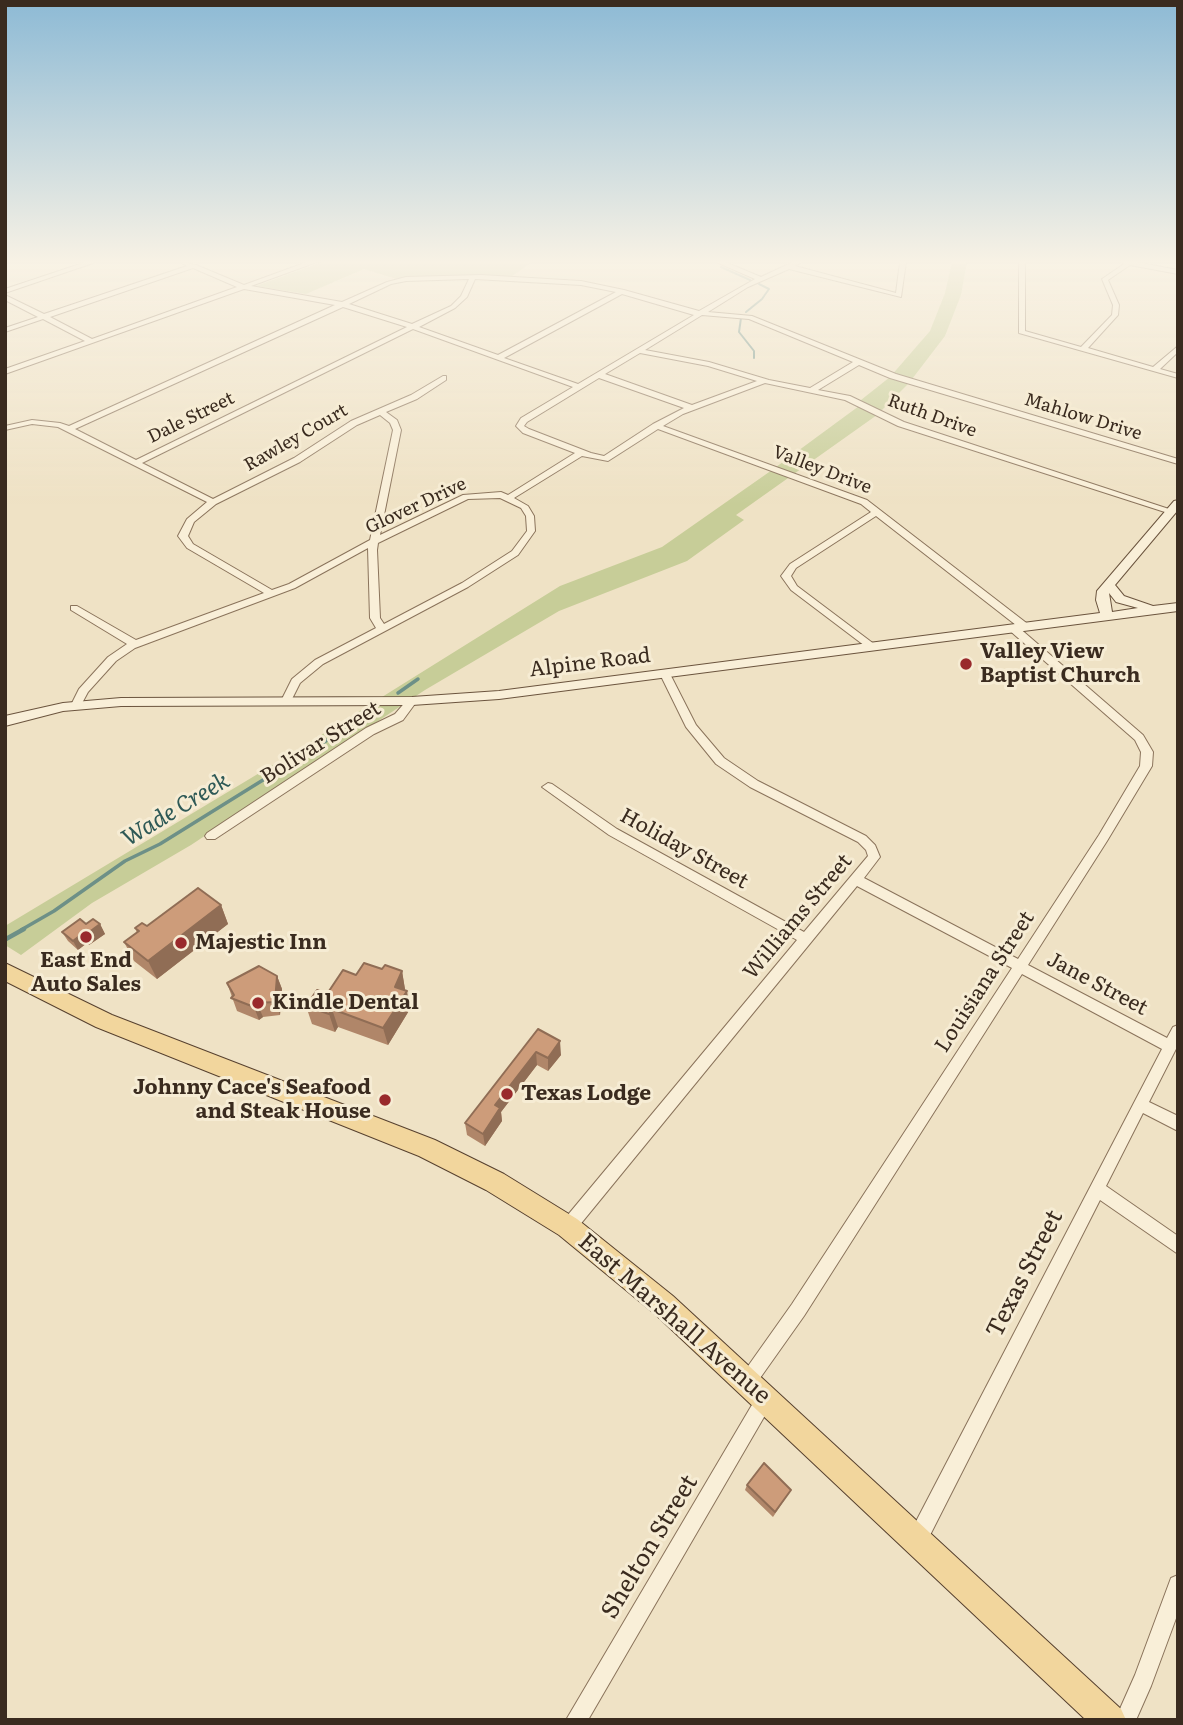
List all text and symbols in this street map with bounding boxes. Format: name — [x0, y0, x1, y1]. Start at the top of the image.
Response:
street label: Dale Street — [144, 388, 238, 448]
street label: Mahlow Drive — [1022, 389, 1144, 445]
street label: Ruth Drive — [885, 390, 979, 442]
street label: Rawley Court — [240, 400, 352, 476]
street label: Valley Drive — [770, 441, 874, 499]
street label: Glover Drive — [362, 473, 470, 539]
place label: Valley View Baptist Church — [980, 639, 1141, 689]
street label: Alpine Road — [528, 643, 652, 683]
marker: Valley View Baptist Church — [958, 656, 974, 672]
street label: Bolivar Street — [256, 696, 386, 790]
water label: Wade Creek — [117, 767, 235, 853]
street label: Holiday Street — [615, 803, 753, 895]
street label: Williams Street — [738, 849, 858, 985]
street label: Louisiana Street — [930, 907, 1040, 1057]
marker: East End Auto Sales — [78, 929, 94, 945]
place label: Majestic Inn — [195, 930, 327, 956]
marker: Majestic Inn — [173, 935, 189, 951]
street label: Jane Street — [1042, 947, 1152, 1021]
place label: East End Auto Sales — [31, 948, 141, 998]
place label: Kindle Dental — [272, 990, 419, 1016]
marker: Kindle Dental — [250, 995, 266, 1011]
place label: Johnny Cace's Seafood and Steak House — [133, 1075, 371, 1125]
place label: Texas Lodge — [521, 1081, 651, 1107]
marker: Texas Lodge — [499, 1086, 515, 1102]
marker: Johnny Cace's Seafood and Steak House — [377, 1092, 393, 1108]
street label: Texas Street — [981, 1206, 1069, 1342]
street label: East Marshall Avenue — [572, 1228, 776, 1410]
street label: Shelton Street — [596, 1470, 704, 1624]

